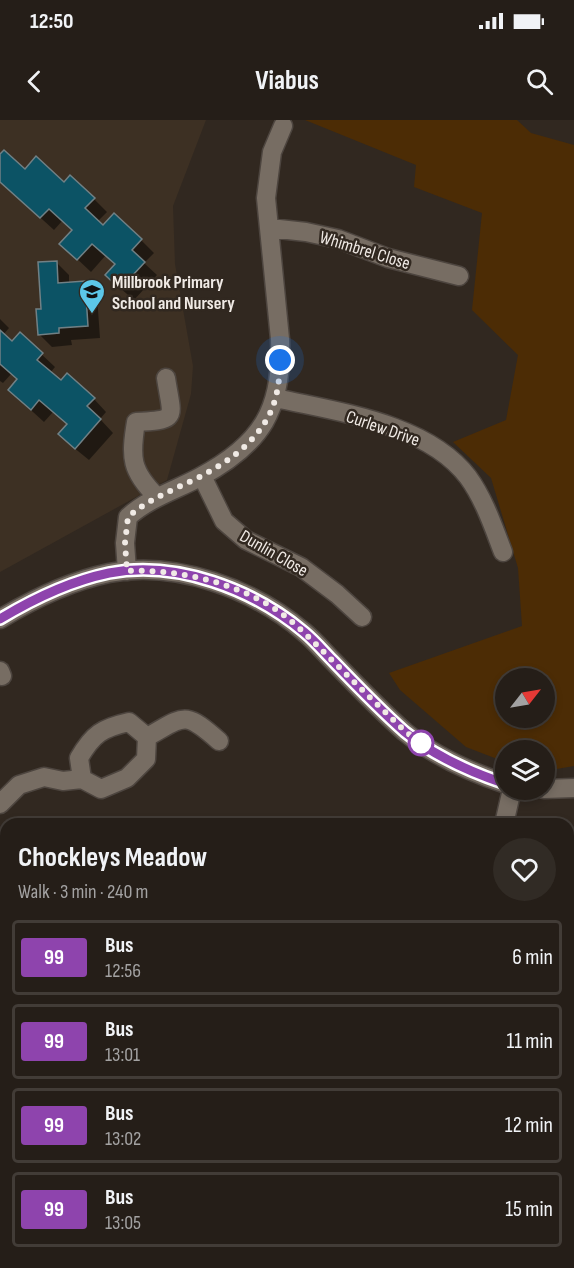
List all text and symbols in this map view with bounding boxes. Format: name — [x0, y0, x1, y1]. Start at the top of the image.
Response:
text: 12:50 — [30, 8, 74, 35]
icon: back — [18, 65, 51, 98]
text: Viabus — [255, 65, 319, 97]
icon: search — [523, 65, 556, 98]
street label: Whimbrel Close — [317, 227, 413, 274]
place label: Millbrook Primary School and Nursery — [112, 272, 235, 314]
school or university icon: Millbrook Primary School and Nursery — [77, 277, 107, 315]
your location — [265, 345, 295, 375]
street label: Curlew Drive — [343, 406, 422, 451]
street label: Dunlin Close — [236, 526, 311, 581]
north arrow — [495, 668, 555, 728]
map controls — [495, 668, 555, 800]
unlabelled marker — [408, 730, 434, 756]
button: layers — [495, 740, 555, 800]
button: heart — [493, 838, 556, 901]
text: Chockleys Meadow — [18, 841, 207, 874]
text: Walk · 3 min · 240 m — [18, 880, 148, 904]
text: Bus — [105, 932, 134, 959]
text: 6 min — [512, 944, 553, 971]
text: 99 — [44, 945, 64, 970]
text: 12:56 — [105, 959, 141, 983]
text: Bus — [105, 1016, 134, 1043]
text: 11 min — [506, 1028, 553, 1055]
text: 99 — [44, 1029, 64, 1054]
text: 13:01 — [105, 1043, 140, 1067]
text: Bus — [105, 1100, 134, 1127]
text: 12 min — [505, 1112, 553, 1139]
text: 99 — [44, 1113, 64, 1138]
text: 13:02 — [105, 1127, 141, 1151]
text: Bus — [105, 1184, 134, 1211]
text: 15 min — [505, 1196, 553, 1223]
text: 99 — [44, 1197, 64, 1222]
text: 13:05 — [105, 1211, 141, 1235]

